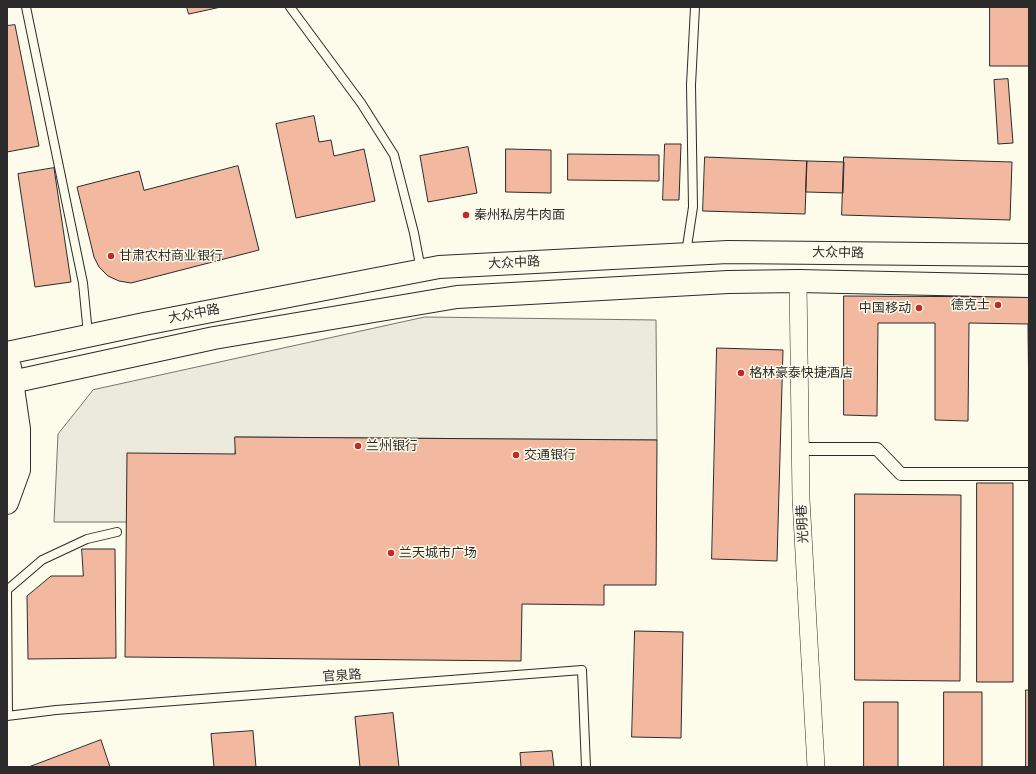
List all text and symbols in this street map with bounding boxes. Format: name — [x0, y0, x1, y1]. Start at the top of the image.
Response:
place label: 秦州私房牛肉面 — [474, 207, 565, 223]
marker: 秦州私房牛肉面 — [461, 210, 471, 220]
street label: 大众中路 — [812, 245, 864, 261]
place label: 甘肃农村商业银行 — [119, 248, 223, 264]
marker: 甘肃农村商业银行 — [106, 251, 116, 261]
street label: 大众中路 — [488, 254, 540, 272]
place label: 德克士 — [951, 297, 990, 313]
place label: 中国移动 — [859, 300, 911, 316]
marker: 德克士 — [993, 300, 1003, 310]
street label: 大众中路 — [167, 301, 221, 327]
marker: 中国移动 — [914, 303, 924, 313]
place label: 格林豪泰快捷酒店 — [749, 365, 853, 381]
marker: 格林豪泰快捷酒店 — [736, 368, 746, 378]
place label: 兰州银行 — [366, 438, 418, 454]
marker: 兰州银行 — [353, 441, 363, 451]
place label: 交通银行 — [524, 447, 576, 463]
marker: 交通银行 — [511, 450, 521, 460]
street label: 光明巷 — [794, 504, 812, 544]
place label: 兰天城市广场 — [399, 545, 477, 561]
marker: 兰天城市广场 — [386, 548, 396, 558]
street label: 官泉路 — [322, 667, 362, 685]

